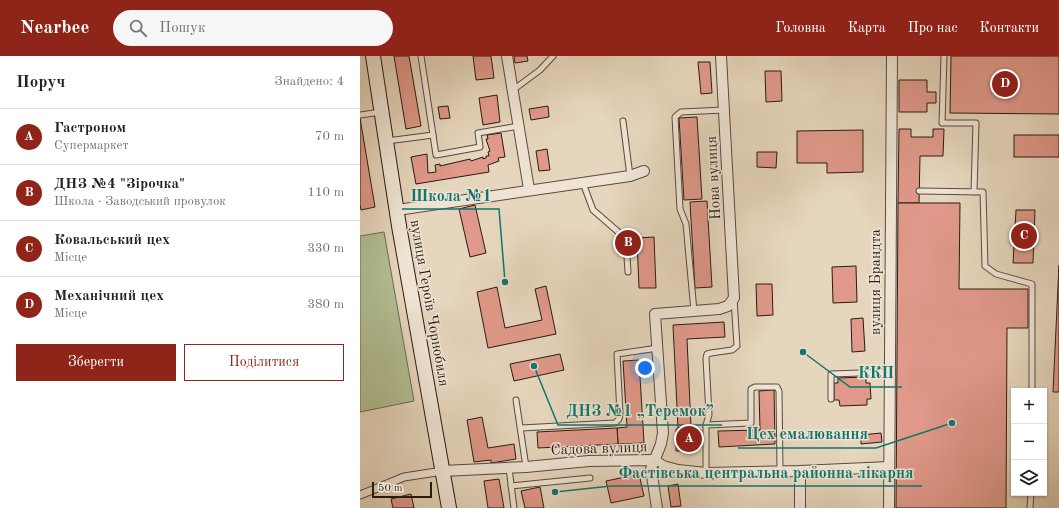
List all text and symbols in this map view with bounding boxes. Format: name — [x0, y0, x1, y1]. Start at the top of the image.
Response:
search box — [113, 10, 393, 46]
icon: search — [127, 17, 149, 39]
text: Nearbee — [20, 19, 89, 38]
text: Пошук — [159, 21, 206, 36]
text: Головна — [775, 21, 826, 35]
text: Карта — [848, 21, 886, 35]
text: Про нас — [908, 21, 958, 35]
text: Контакти — [980, 21, 1039, 35]
pin: D — [992, 69, 1018, 99]
text: Поруч — [16, 74, 65, 91]
text: Знайдено: 4 — [275, 75, 344, 88]
text: Гастроном — [54, 121, 126, 136]
text: A — [24, 130, 34, 143]
text: 70 m — [315, 130, 344, 143]
street label: Нова вулиця — [705, 135, 724, 220]
text: Супермаркет — [54, 139, 129, 152]
text: ДНЗ №4 "Зірочка" — [54, 177, 185, 192]
callout: Школа №1 — [402, 181, 499, 209]
text: B — [24, 186, 34, 199]
text: 110 m — [307, 186, 344, 199]
text: Школа №1 — [410, 189, 492, 205]
text: Школа · Заводський провулок — [54, 195, 226, 208]
street label: вулиця Героїв Чорнобиля — [406, 219, 451, 388]
pin: C — [1011, 221, 1037, 251]
pin: B — [615, 228, 641, 258]
street label: вулиця Брандта — [869, 228, 884, 335]
text: Ковальський цех — [54, 233, 170, 248]
text: C — [25, 242, 33, 255]
text: 330 m — [307, 242, 344, 255]
text: Місце — [54, 251, 87, 264]
text: Механічний цех — [54, 289, 164, 304]
text: D — [24, 298, 34, 311]
text: 380 m — [307, 298, 344, 311]
text: Місце — [54, 307, 87, 320]
button: Зберегти — [16, 344, 176, 381]
button: Поділитися — [184, 344, 344, 381]
your location — [635, 358, 655, 378]
callout: ККП — [850, 359, 902, 387]
text: ККП — [858, 366, 894, 382]
map controls — [1011, 388, 1047, 496]
button: + — [1011, 388, 1047, 424]
callout: ДНЗ №1 „Теремок” — [558, 397, 722, 425]
text: ДНЗ №1 „Теремок” — [566, 404, 714, 420]
callout: Цех емалювання — [738, 420, 876, 448]
pin: A — [676, 424, 702, 454]
button: − — [1011, 424, 1047, 460]
text: Цех емалювання — [746, 427, 868, 443]
street label: Садова вулиця — [550, 440, 648, 459]
callout: Фастівська центральна районна лікарня — [611, 458, 922, 486]
button: layers — [1011, 460, 1047, 496]
text: Фастівська центральна районна лікарня — [618, 466, 914, 482]
scale bar — [372, 480, 432, 499]
text: 50 m — [378, 483, 403, 494]

